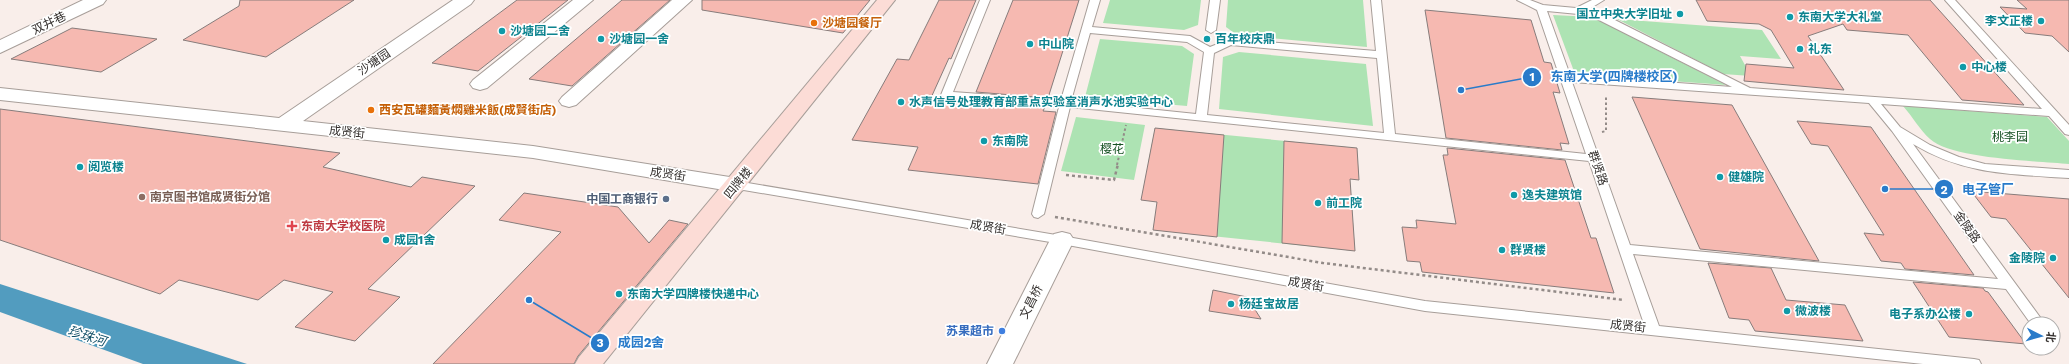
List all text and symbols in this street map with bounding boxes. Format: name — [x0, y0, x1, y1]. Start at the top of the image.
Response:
place label: 国立中央大学旧址 — [1576, 7, 1672, 21]
street label: 双井巷 — [30, 9, 68, 37]
marker: 国立中央大学旧址 — [1675, 9, 1685, 19]
place label: 东南大学大礼堂 — [1798, 10, 1882, 24]
marker: 东南大学大礼堂 — [1785, 12, 1795, 22]
place label: 李文正楼 — [1985, 14, 2033, 28]
place label: 沙塘园餐厅 — [822, 16, 882, 30]
marker: 李文正楼 — [2036, 16, 2046, 26]
marker: 沙塘园餐厅 — [809, 18, 819, 28]
place label: 沙塘园二舍 — [510, 24, 570, 38]
marker: 沙塘园二舍 — [497, 26, 507, 36]
place label: 沙塘园一舍 — [609, 32, 669, 46]
place label: 百年校庆鼎 — [1215, 32, 1275, 46]
marker: 沙塘园一舍 — [596, 34, 606, 44]
marker: 百年校庆鼎 — [1202, 34, 1212, 44]
place label: 中山院 — [1038, 37, 1074, 51]
marker: 中山院 — [1025, 39, 1035, 49]
place label: 礼东 — [1808, 42, 1832, 56]
marker: 礼东 — [1795, 44, 1805, 54]
street label: 沙塘园 — [355, 46, 393, 78]
place label: 中心楼 — [1971, 60, 2007, 74]
marker: 中心楼 — [1958, 62, 1968, 72]
callout: 东南大学(四牌楼校区) — [1522, 64, 1685, 89]
text: 东南大学(四牌楼校区) — [1550, 69, 1678, 84]
text: 1 — [1529, 70, 1535, 84]
place label: 水声信号处理教育部重点实验室消声水池实验中心 — [909, 95, 1173, 109]
marker: 水声信号处理教育部重点实验室消声水池实验中心 — [896, 97, 906, 107]
place label: 西安瓦罐麵黃燜雞米飯(成賢街店) — [379, 103, 556, 117]
marker: 西安瓦罐麵黃燜雞米飯(成賢街店) — [366, 105, 376, 115]
street label: 成贤街 — [328, 123, 366, 141]
park label: 桃李园 — [1992, 130, 2028, 144]
place label: 东南院 — [992, 134, 1028, 148]
marker: 东南院 — [979, 136, 989, 146]
park label: 樱花 — [1100, 142, 1124, 156]
street label: 群贤路 — [1586, 149, 1610, 187]
place label: 阅览楼 — [88, 160, 124, 174]
marker: 阅览楼 — [75, 162, 85, 172]
street label: 成贤街 — [649, 164, 687, 184]
street label: 四牌楼 — [721, 165, 755, 201]
place label: 健雄院 — [1728, 170, 1764, 184]
marker: 健雄院 — [1715, 172, 1725, 182]
callout: 电子管厂 — [1934, 177, 2022, 202]
text: 电子管厂 — [1962, 182, 2014, 197]
text: 2 — [1940, 183, 1948, 197]
place label: 逸夫建筑馆 — [1522, 188, 1582, 202]
place label: 南京图书馆成贤街分馆 — [150, 190, 270, 204]
marker: 逸夫建筑馆 — [1509, 190, 1519, 200]
marker: 南京图书馆成贤街分馆 — [137, 192, 147, 202]
place label: 中国工商银行 — [586, 192, 658, 206]
marker: 中国工商银行 — [661, 194, 671, 204]
place label: 前工院 — [1326, 196, 1362, 210]
marker: 前工院 — [1313, 198, 1323, 208]
street label: 金陵路 — [1951, 208, 1983, 246]
street label: 成贤街 — [969, 217, 1007, 237]
place label: 东南大学校医院 — [301, 219, 385, 233]
marker: 东南大学校医院 — [286, 220, 298, 232]
place label: 成园1舍 — [394, 233, 435, 247]
marker: 成园1舍 — [381, 235, 391, 245]
place label: 群贤楼 — [1510, 243, 1546, 257]
marker: 群贤楼 — [1497, 245, 1507, 255]
place label: 金陵院 — [2009, 251, 2045, 265]
marker: 金陵院 — [2048, 253, 2058, 263]
street label: 成贤街 — [1287, 274, 1325, 294]
street label: 文昌桥 — [1017, 283, 1045, 321]
place label: 东南大学四牌楼快递中心 — [627, 287, 759, 301]
marker: 东南大学四牌楼快递中心 — [614, 289, 624, 299]
place label: 杨廷宝故居 — [1239, 297, 1299, 311]
marker: 杨廷宝故居 — [1226, 299, 1236, 309]
place label: 微波楼 — [1795, 304, 1831, 318]
marker: 微波楼 — [1782, 306, 1792, 316]
place label: 电子系办公楼 — [1889, 307, 1961, 321]
marker: 电子系办公楼 — [1964, 309, 1974, 319]
north arrow — [2021, 316, 2061, 356]
street label: 成贤街 — [1609, 317, 1647, 335]
water label: 珍珠河 — [66, 323, 111, 350]
place label: 苏果超市 — [946, 324, 994, 338]
marker: 苏果超市 — [997, 326, 1007, 336]
callout: 成园2舍 — [590, 330, 673, 355]
text: 北 — [2043, 331, 2057, 343]
text: 成园2舍 — [618, 335, 664, 350]
text: 3 — [596, 336, 604, 350]

